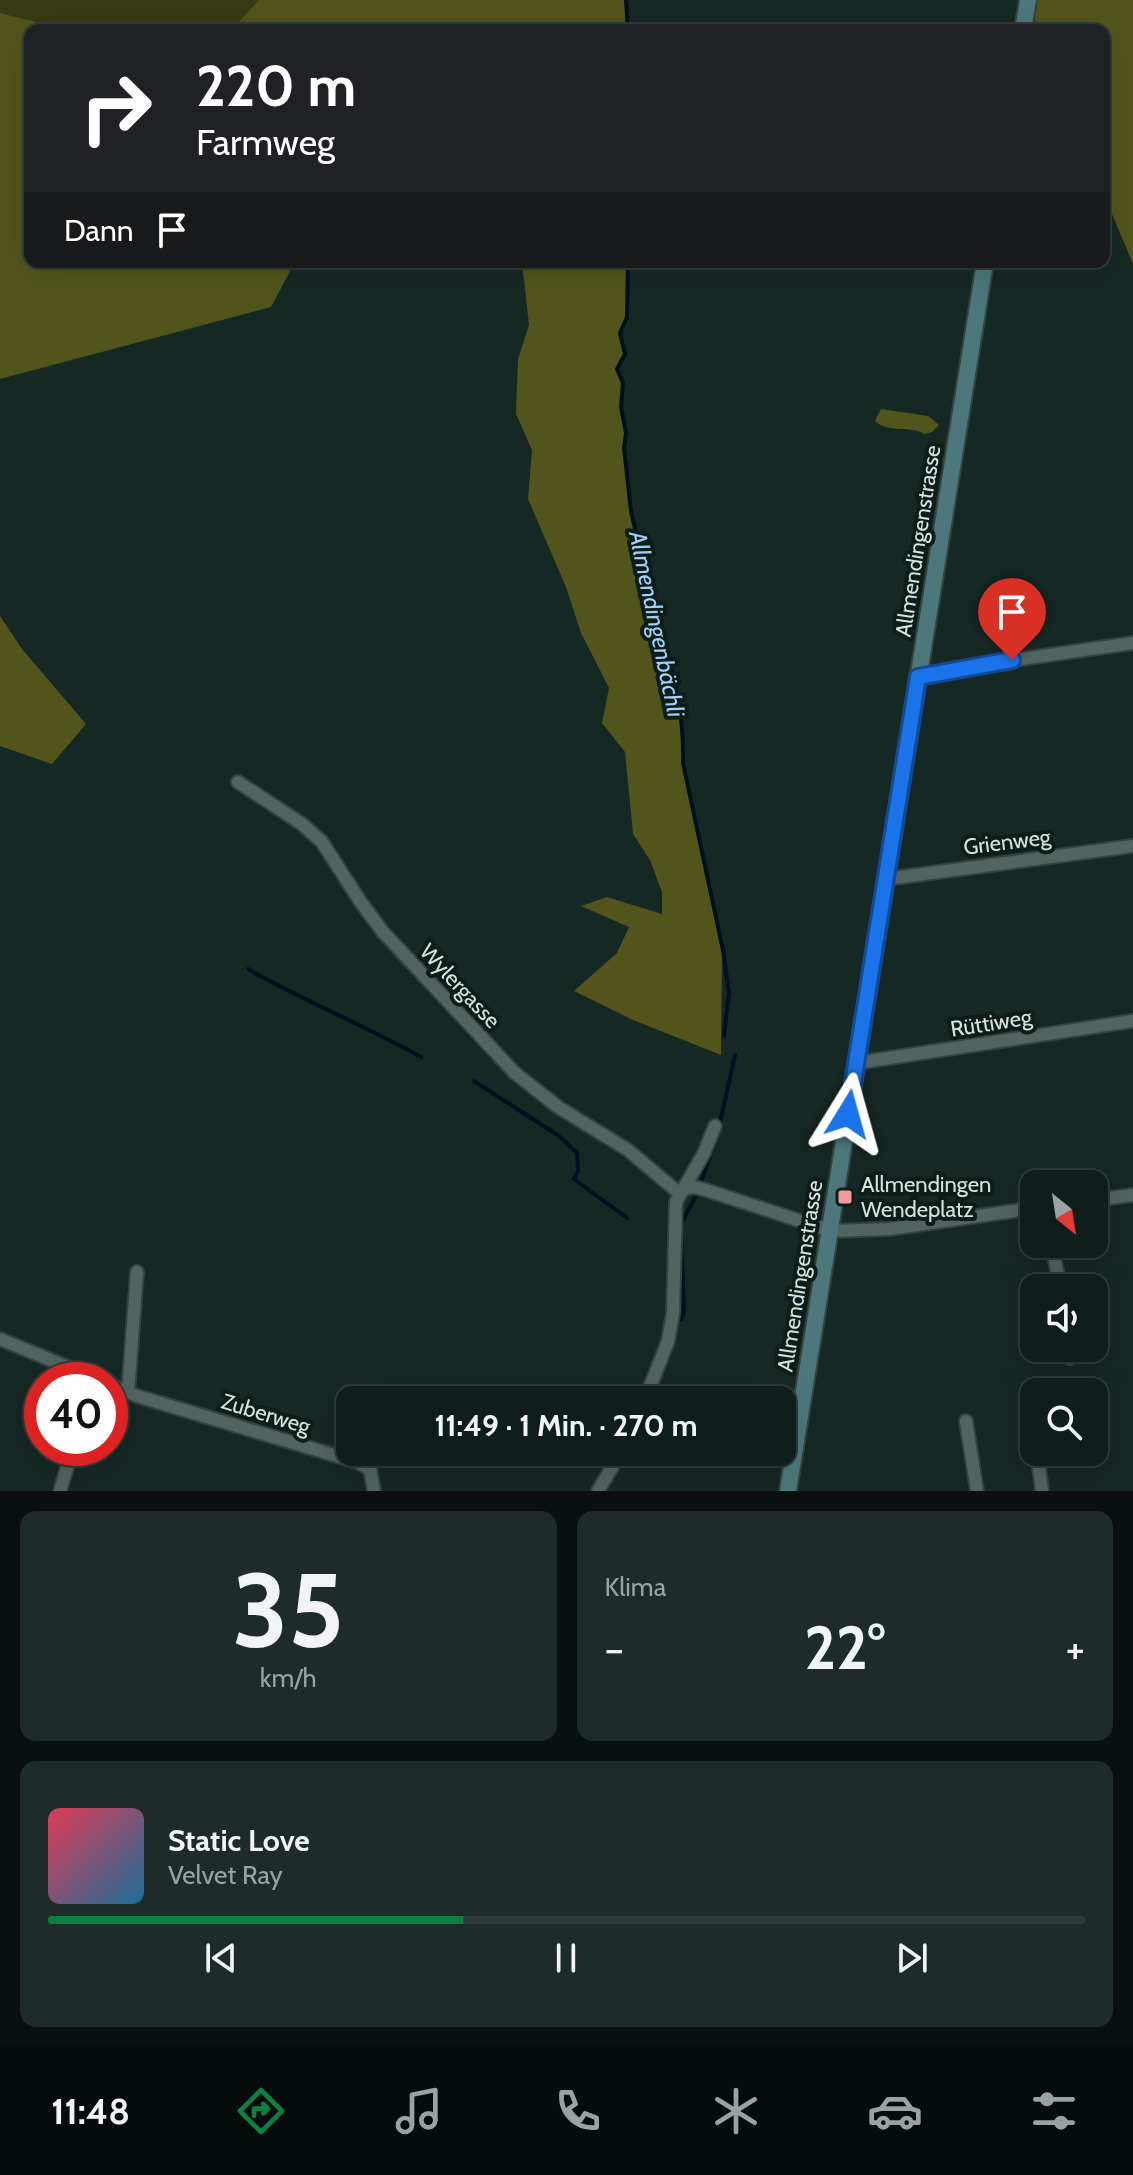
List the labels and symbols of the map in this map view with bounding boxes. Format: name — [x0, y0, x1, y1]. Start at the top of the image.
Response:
street label: Allmendingenstrasse — [890, 443, 946, 639]
water label: Allmendingenbächli — [623, 527, 691, 721]
pin — [978, 578, 1046, 660]
street label: Grienweg — [962, 823, 1053, 861]
street label: Wylergasse — [414, 938, 506, 1034]
street label: Rüttiweg — [948, 1003, 1035, 1043]
position arrow — [806, 1072, 890, 1156]
north arrow — [1020, 1170, 1108, 1258]
place label: Allmendingen Wendeplatz — [861, 1171, 991, 1223]
street label: Allmendingenstrasse — [772, 1178, 828, 1374]
marker: Allmendingen Wendeplatz — [836, 1188, 854, 1206]
speed limit sign: 40 — [24, 1362, 128, 1466]
street label: Zuberweg — [218, 1388, 315, 1441]

